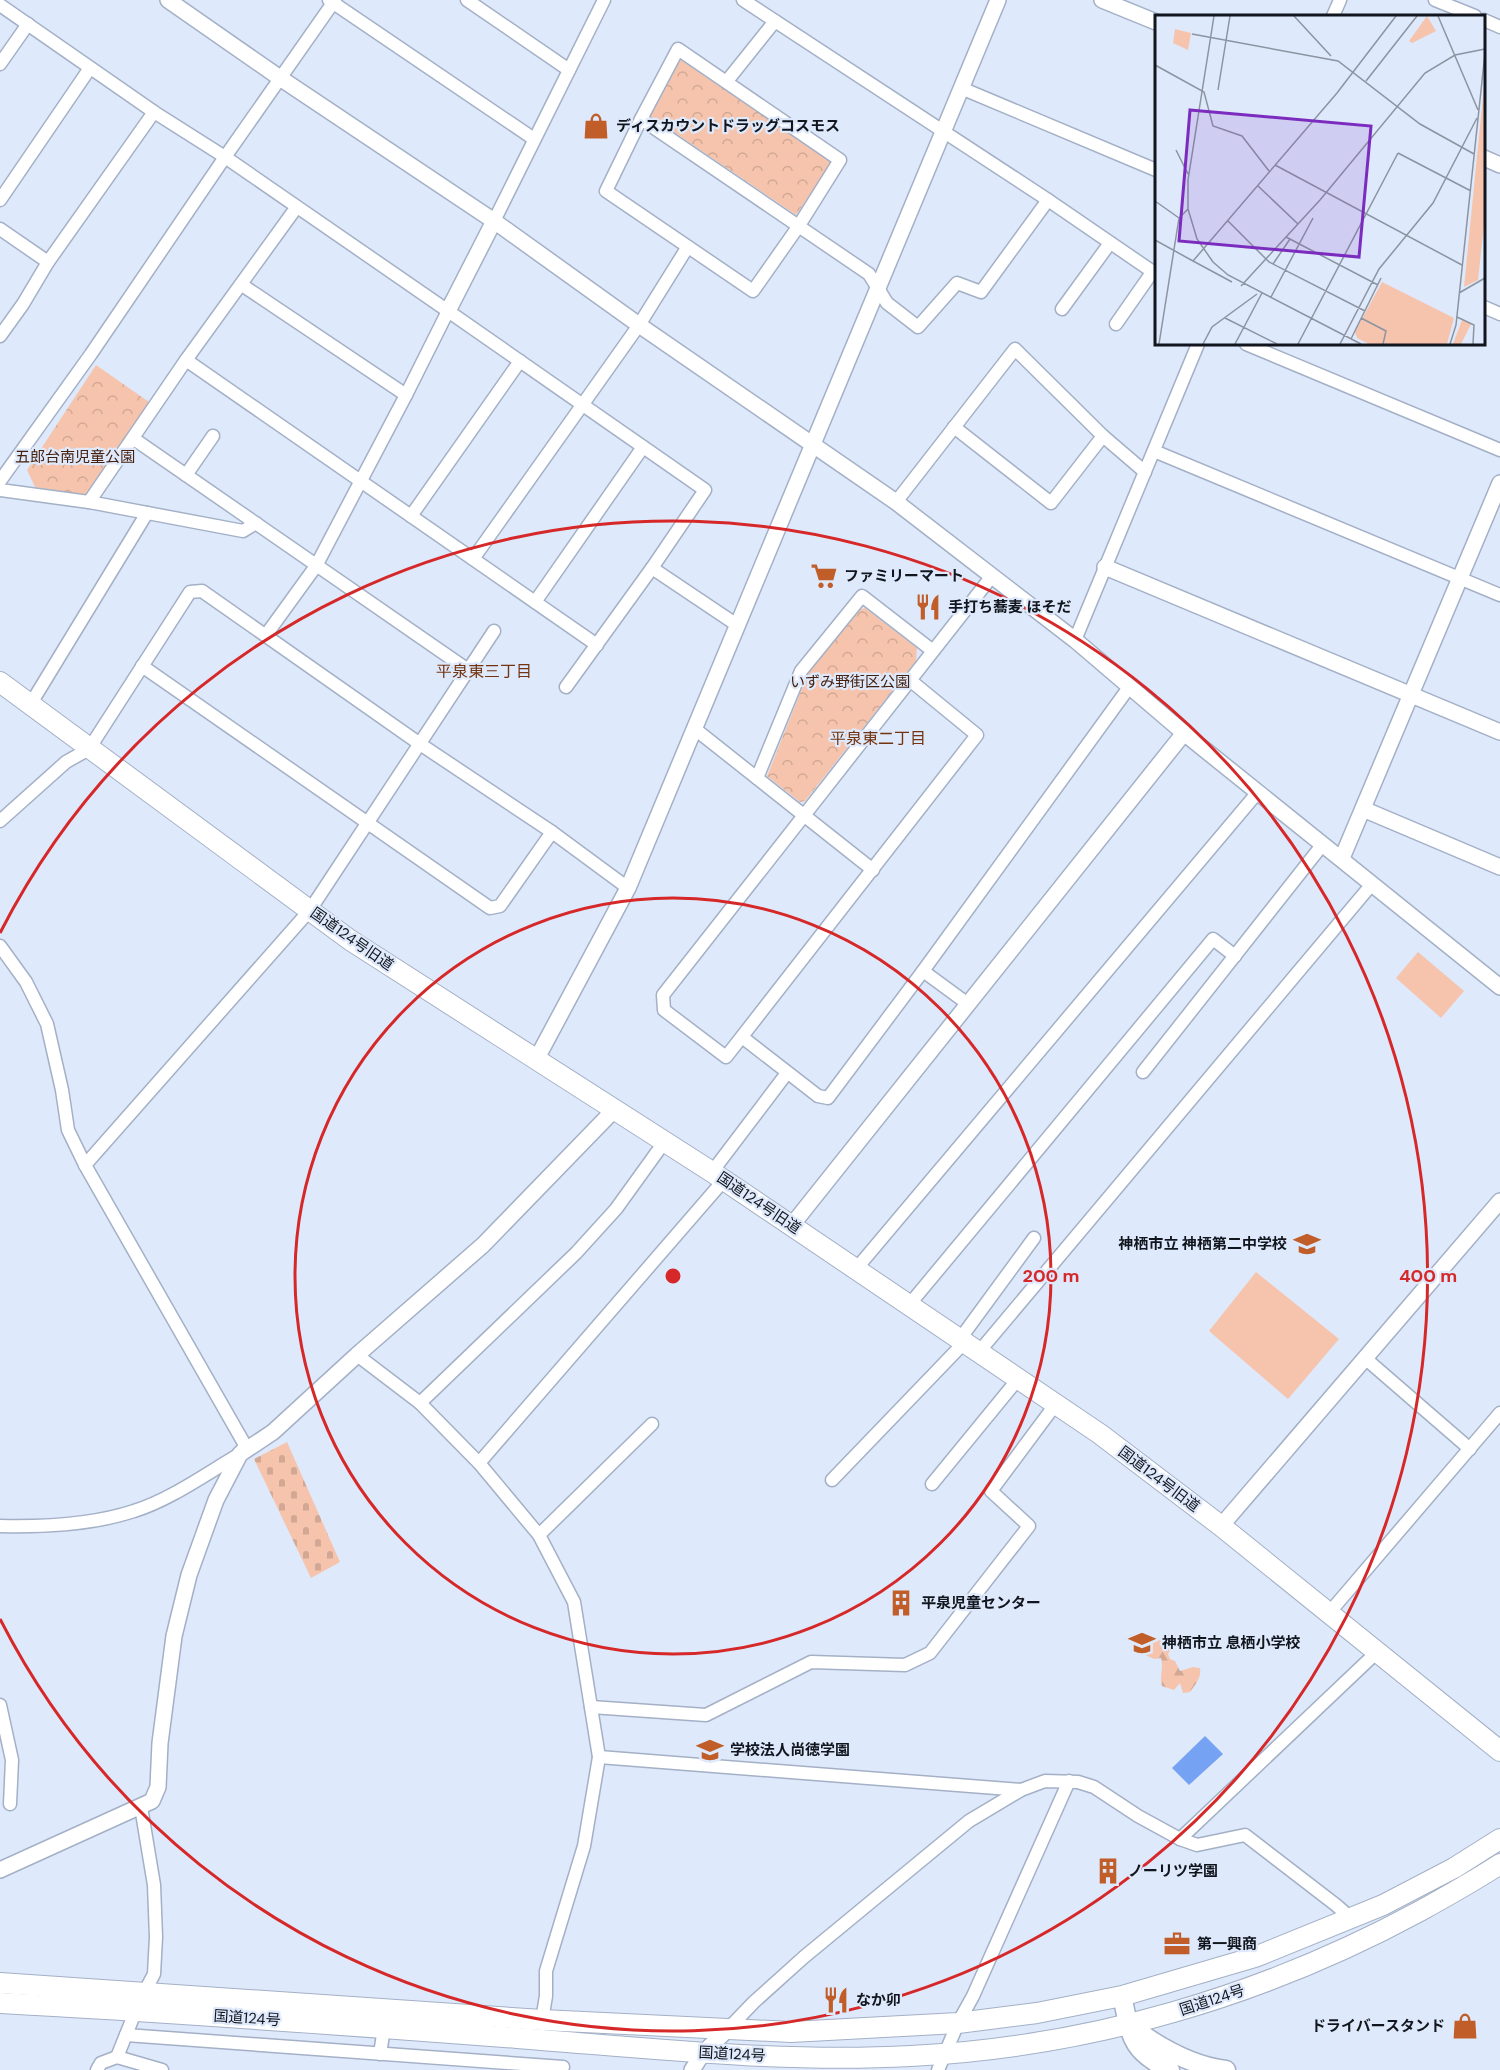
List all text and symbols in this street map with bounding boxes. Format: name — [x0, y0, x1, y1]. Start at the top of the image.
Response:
inset map — [1155, 15, 1485, 345]
shop icon: ディスカウントドラッグコスモス — [581, 111, 611, 141]
place label: ディスカウントドラッグコスモス — [616, 116, 840, 136]
park label: 五郎台南児童公園 — [15, 447, 135, 467]
supermarket icon: ファミリーマート — [809, 561, 839, 591]
place label: ファミリーマート — [844, 566, 964, 586]
restaurant icon: 手打ち蕎麦 ほそだ — [913, 592, 943, 622]
place label: 手打ち蕎麦 ほそだ — [948, 597, 1072, 617]
district label: 平泉東三丁目 — [436, 661, 532, 682]
park label: いずみ野街区公園 — [790, 672, 910, 692]
district label: 平泉東二丁目 — [830, 728, 926, 749]
street label: 国道124号旧道 — [306, 903, 398, 975]
street label: 国道124号旧道 — [713, 1168, 805, 1238]
school or university icon: 神栖市立 神栖第二中学校 — [1292, 1229, 1322, 1259]
place label: 神栖市立 神栖第二中学校 — [1117, 1234, 1287, 1254]
text: 200 m — [1023, 1264, 1079, 1288]
text: 400 m — [1399, 1264, 1457, 1288]
centre of rings — [663, 1266, 683, 1286]
street label: 国道124号旧道 — [1114, 1442, 1204, 1516]
building icon: 平泉児童センター — [886, 1588, 916, 1618]
place label: 平泉児童センター — [921, 1593, 1041, 1613]
school or university icon: 神栖市立 息栖小学校 — [1127, 1628, 1157, 1658]
place label: 神栖市立 息栖小学校 — [1161, 1633, 1301, 1653]
school or university icon: 学校法人尚徳学園 — [695, 1735, 725, 1765]
place label: 学校法人尚徳学園 — [730, 1740, 850, 1760]
building icon: ノーリツ学園 — [1093, 1856, 1123, 1886]
place label: ノーリツ学園 — [1128, 1861, 1218, 1881]
office icon: 第一興商 — [1162, 1929, 1192, 1959]
place label: 第一興商 — [1197, 1934, 1257, 1954]
street label: 国道124号 — [1177, 1980, 1247, 2020]
restaurant icon: なか卯 — [821, 1985, 851, 2015]
place label: なか卯 — [856, 1990, 901, 2010]
street label: 国道124号 — [213, 2006, 281, 2030]
shop icon: ドライバースタンド — [1450, 2011, 1480, 2041]
place label: ドライバースタンド — [1311, 2016, 1445, 2036]
street label: 国道124号 — [698, 2042, 766, 2066]

